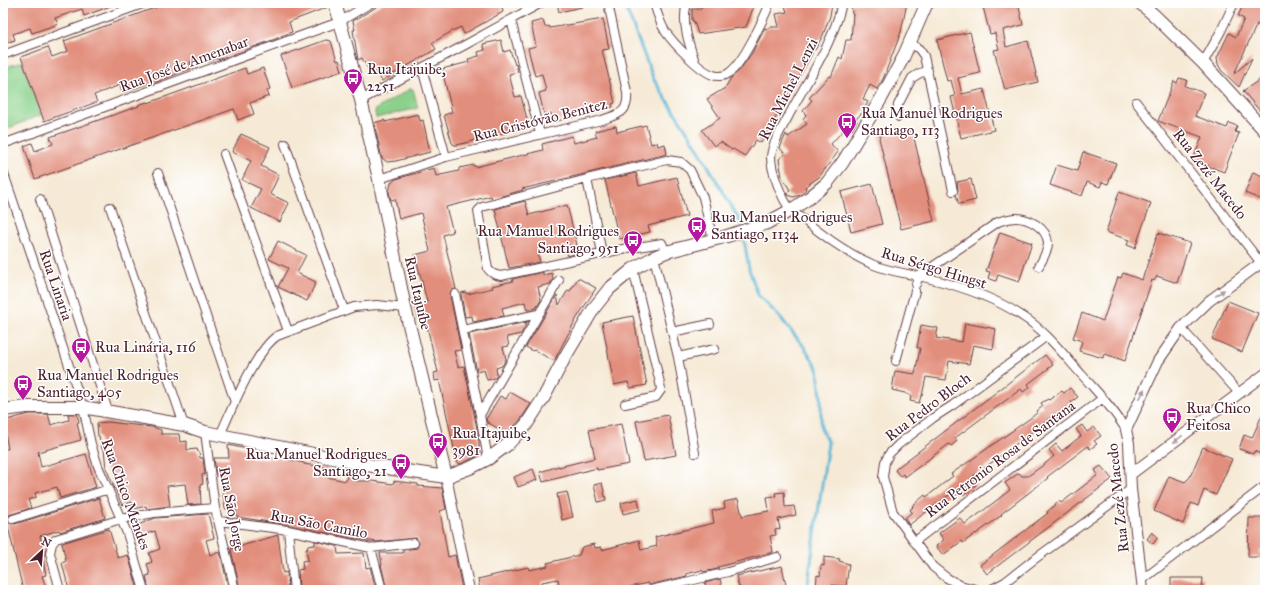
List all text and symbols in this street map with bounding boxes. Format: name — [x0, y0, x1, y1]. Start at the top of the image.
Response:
street label: Rua José de Amenabar — [117, 32, 252, 97]
street label: Rua Michel Lenzi — [755, 35, 821, 143]
place label: Rua Itajuibe, 2251 — [367, 60, 446, 95]
bus stop icon: Rua Itajuibe, 2251 — [342, 67, 364, 95]
street label: Rua Cristóvão Benitez — [471, 95, 609, 145]
place label: Rua Manuel Rodrigues Santiago, 113 — [861, 104, 1003, 139]
bus stop icon: Rua Manuel Rodrigues Santiago, 113 — [836, 111, 858, 139]
street label: Rua Zezé Macedo — [1169, 125, 1251, 223]
place label: Rua Manuel Rodrigues Santiago, 1134 — [711, 208, 853, 243]
bus stop icon: Rua Manuel Rodrigues Santiago, 1134 — [686, 215, 708, 243]
place label: Rua Manuel Rodrigues Santiago, 951 — [477, 222, 619, 257]
bus stop icon: Rua Manuel Rodrigues Santiago, 951 — [622, 229, 644, 257]
street label: Rua Sérgo Hingst — [879, 243, 990, 293]
street label: Rua Linaria — [35, 247, 77, 323]
street label: Rua Itajuíbe — [401, 254, 435, 332]
one-way arrow — [1215, 289, 1226, 297]
bus stop icon: Rua Linária, 116 — [70, 336, 92, 364]
place label: Rua Linária, 116 — [95, 338, 197, 356]
place label: Rua Manuel Rodrigues Santiago, 405 — [37, 366, 179, 401]
street label: Rua Pedro Bloch — [882, 369, 975, 445]
bus stop icon: Rua Manuel Rodrigues Santiago, 405 — [12, 373, 34, 401]
one-way arrow — [1139, 389, 1145, 400]
street label: Rua Petronio Rosa de Santana — [921, 396, 1079, 521]
place label: Rua Chico Feitosa — [1186, 399, 1251, 434]
bus stop icon: Rua Chico Feitosa — [1161, 406, 1183, 434]
place label: Rua Itajuibe, 3981 — [452, 424, 531, 459]
bus stop icon: Rua Itajuibe, 3981 — [427, 431, 449, 459]
one-way arrow — [1172, 435, 1183, 443]
street label: Rua Chico Mendes — [98, 436, 154, 552]
street label: Rua Zezé Macedo — [1103, 442, 1133, 553]
place label: Rua Manuel Rodrigues Santiago, 21 — [245, 445, 387, 480]
bus stop icon: Rua Manuel Rodrigues Santiago, 21 — [390, 452, 412, 480]
street label: Rua São Jorge — [214, 465, 249, 553]
street label: Rua São Camilo — [269, 506, 370, 542]
north arrow — [22, 531, 62, 571]
text: N — [39, 535, 54, 551]

